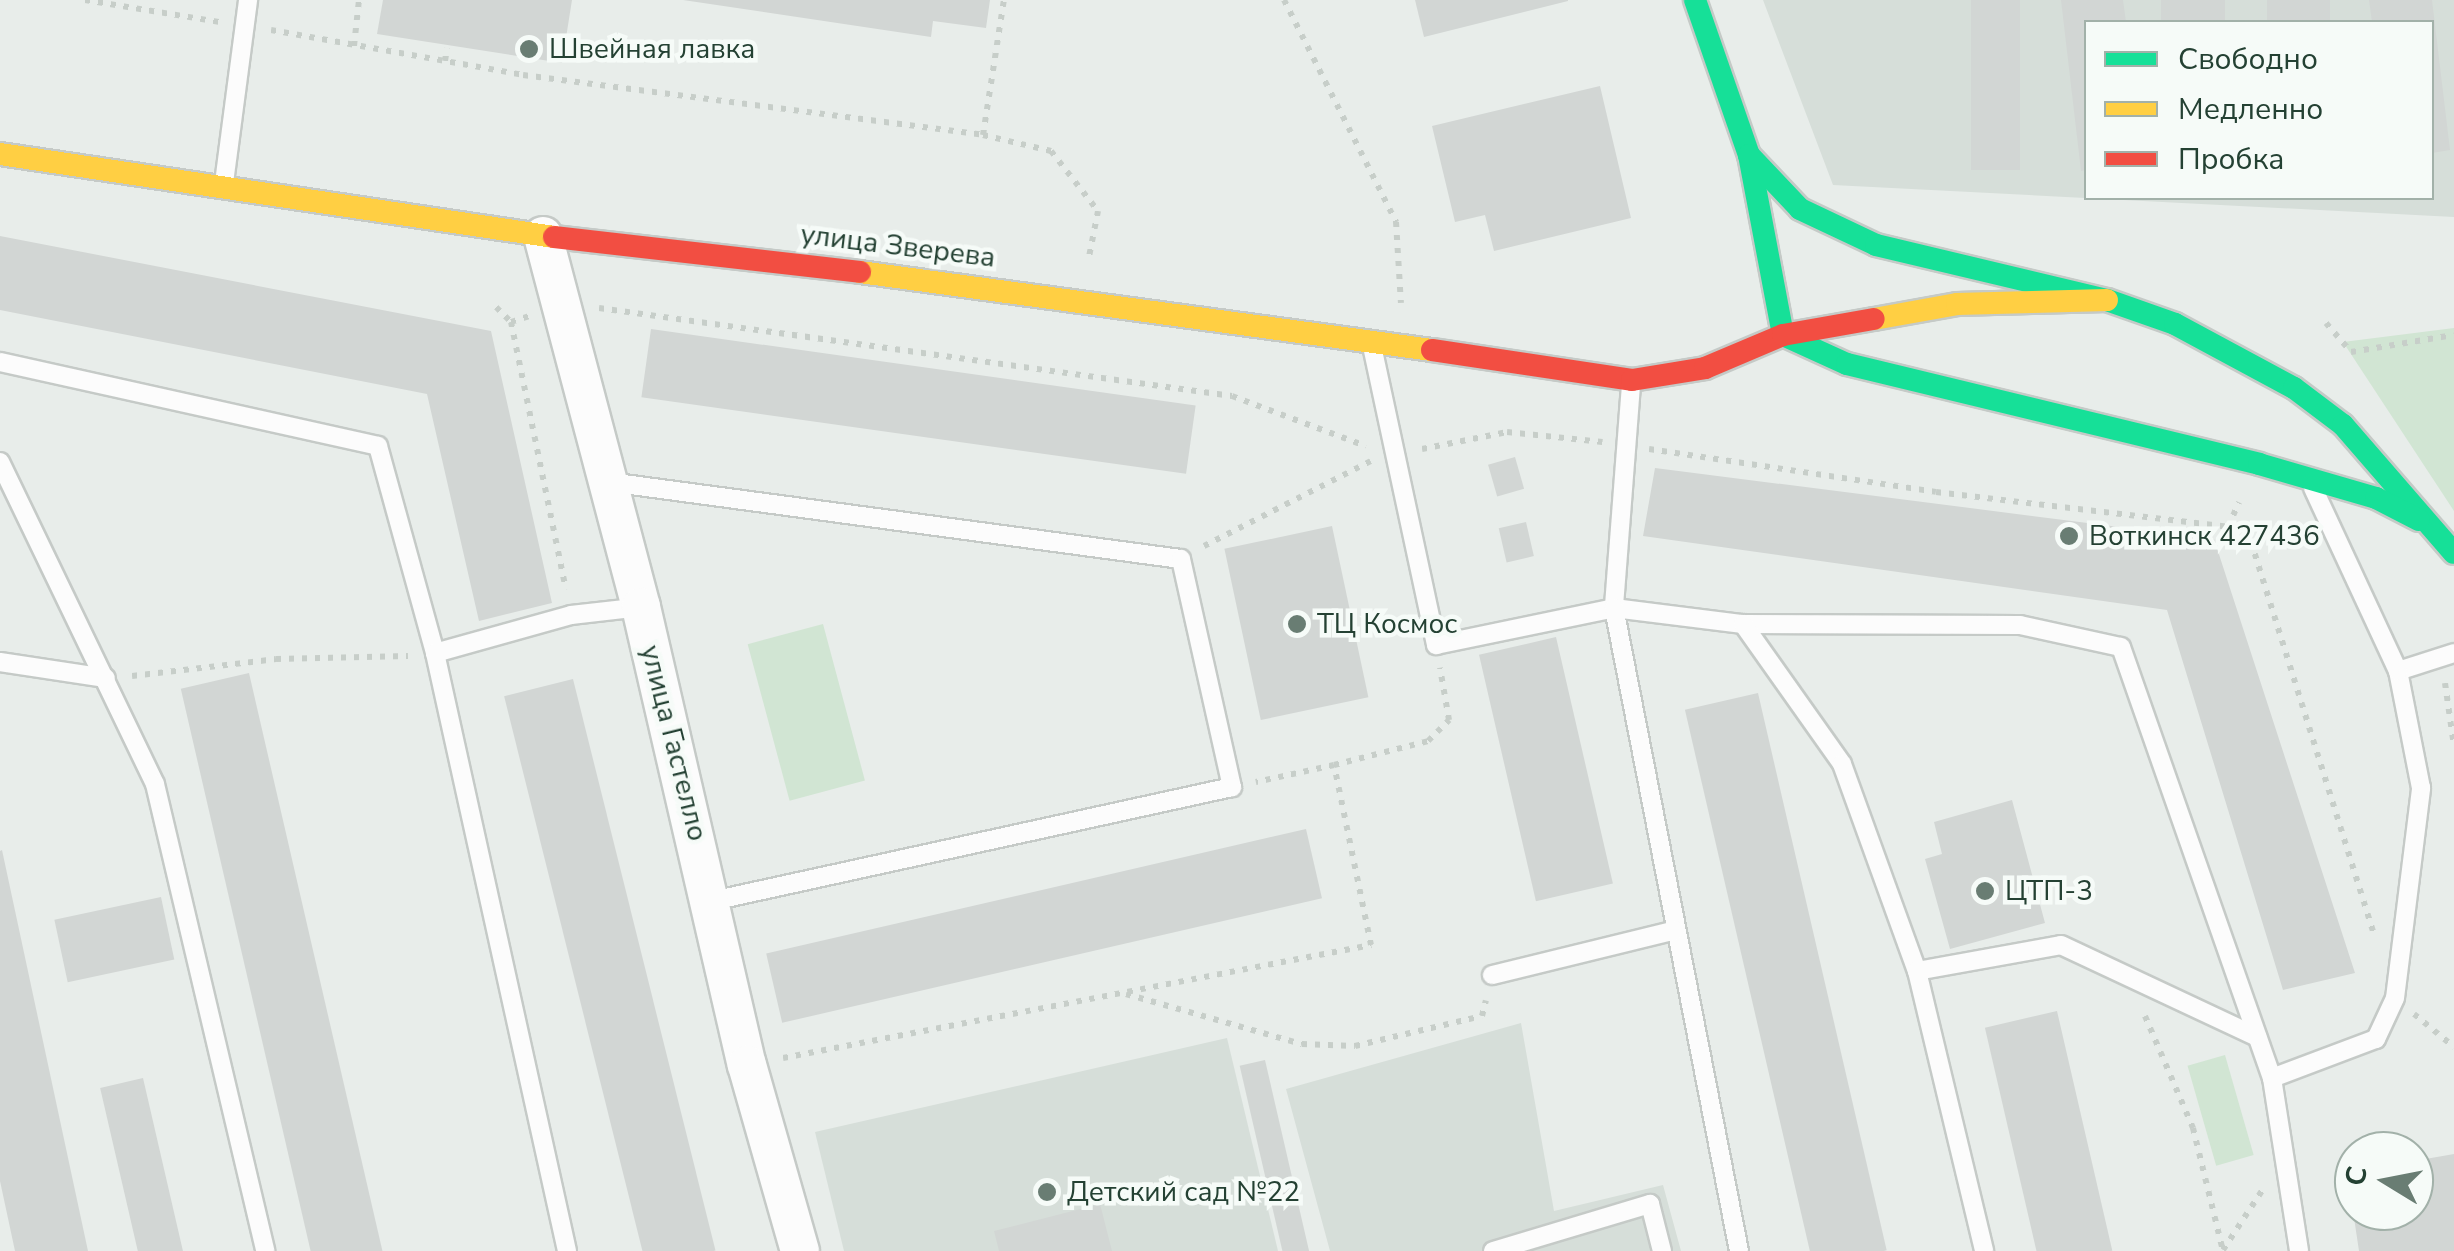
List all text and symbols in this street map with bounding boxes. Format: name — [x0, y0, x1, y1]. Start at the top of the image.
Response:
legend — [2084, 20, 2434, 200]
place label: Швейная лавка — [549, 32, 755, 66]
marker: Швейная лавка — [518, 38, 540, 60]
text: Свободно — [2178, 39, 2318, 80]
text: Медленно — [2178, 89, 2323, 130]
text: Пробка — [2178, 139, 2284, 180]
street label: улица Зверева — [799, 217, 997, 275]
place label: Воткинск 427436 — [2089, 519, 2320, 553]
marker: Воткинск 427436 — [2058, 525, 2080, 547]
place label: ТЦ Космос — [1317, 607, 1458, 641]
marker: ТЦ Космос — [1286, 613, 1308, 635]
street label: улица Гастелло — [633, 642, 715, 844]
place label: ЦТП-3 — [2005, 874, 2093, 908]
marker: ЦТП-3 — [1974, 880, 1996, 902]
north arrow — [2334, 1131, 2434, 1231]
text: С — [2336, 1163, 2377, 1189]
place label: Детский сад №22 — [1067, 1175, 1300, 1209]
marker: Детский сад №22 — [1036, 1181, 1058, 1203]

